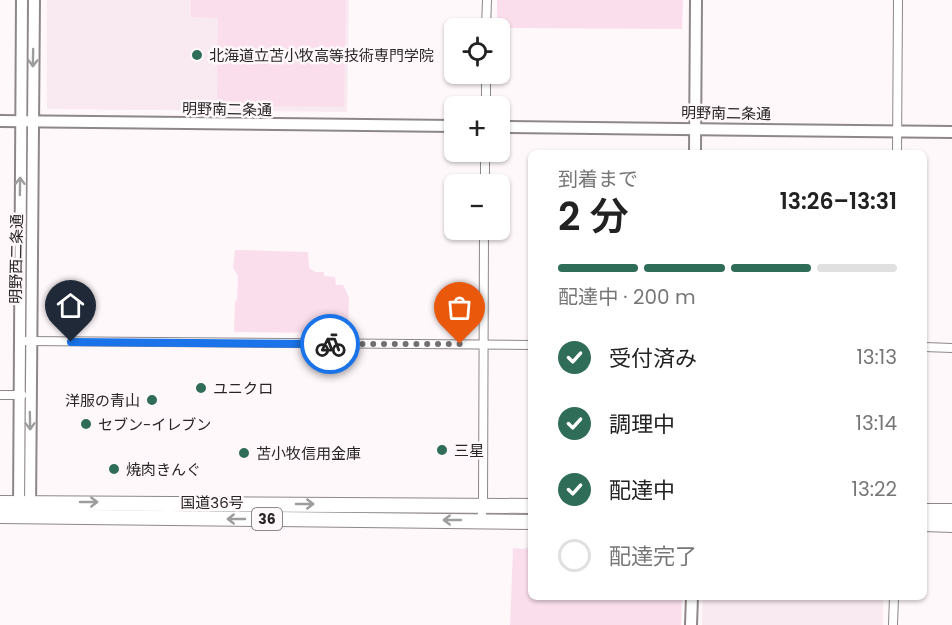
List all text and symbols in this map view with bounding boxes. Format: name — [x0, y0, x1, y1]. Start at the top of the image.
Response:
map controls — [444, 18, 510, 240]
button: locate — [444, 18, 510, 84]
place label: 北海道立苫小牧高等技術専門学院 — [209, 45, 434, 66]
one-way arrow — [27, 48, 39, 68]
marker: 北海道立苫小牧高等技術専門学院 — [190, 48, 204, 62]
button: + — [444, 96, 510, 162]
street label: 明野南二条通 — [182, 98, 272, 120]
street label: 明野南二条通 — [681, 102, 771, 124]
text: 到着まで — [558, 165, 638, 193]
button: − — [444, 174, 510, 240]
one-way arrow — [14, 176, 26, 196]
text: 13:26–13:31 — [780, 186, 897, 217]
text: 2 分 — [558, 189, 629, 244]
street label: 明野西二条通 — [5, 214, 27, 304]
pin — [45, 280, 96, 342]
pin — [434, 282, 485, 344]
text: 配達中 · 200 m — [558, 283, 695, 311]
icon: home — [54, 289, 87, 322]
icon: bag — [443, 291, 476, 324]
courier — [300, 314, 360, 374]
icon: bike — [314, 328, 347, 361]
icon: check — [558, 341, 591, 374]
text: 受付済み — [609, 343, 697, 374]
text: 13:13 — [856, 343, 897, 371]
place label: ユニクロ — [213, 378, 273, 399]
marker: ユニクロ — [194, 381, 208, 395]
place label: 洋服の青山 — [65, 390, 140, 411]
marker: 洋服の青山 — [145, 393, 159, 407]
icon: check — [558, 407, 591, 440]
text: 調理中 — [609, 409, 675, 440]
text: 13:14 — [856, 409, 897, 437]
one-way arrow — [24, 411, 36, 431]
place label: セブン-イレブン — [98, 414, 211, 435]
marker: セブン-イレブン — [79, 417, 93, 431]
place label: 三星 — [454, 440, 484, 461]
place label: 苫小牧信用金庫 — [256, 443, 361, 464]
marker: 三星 — [435, 443, 449, 457]
marker: 苫小牧信用金庫 — [237, 446, 251, 460]
place label: 焼肉きんぐ — [126, 459, 201, 480]
marker: 焼肉きんぐ — [107, 462, 121, 476]
icon: check — [558, 473, 591, 506]
text: 配達中 — [609, 475, 675, 506]
text: 13:22 — [852, 475, 897, 503]
street label: 国道36号 — [180, 492, 244, 513]
one-way arrow — [78, 496, 98, 508]
one-way arrow — [294, 498, 314, 510]
road number: 36 — [252, 508, 282, 530]
one-way arrow — [226, 513, 246, 525]
one-way arrow — [442, 515, 462, 526]
text: 配達完了 — [609, 541, 697, 572]

